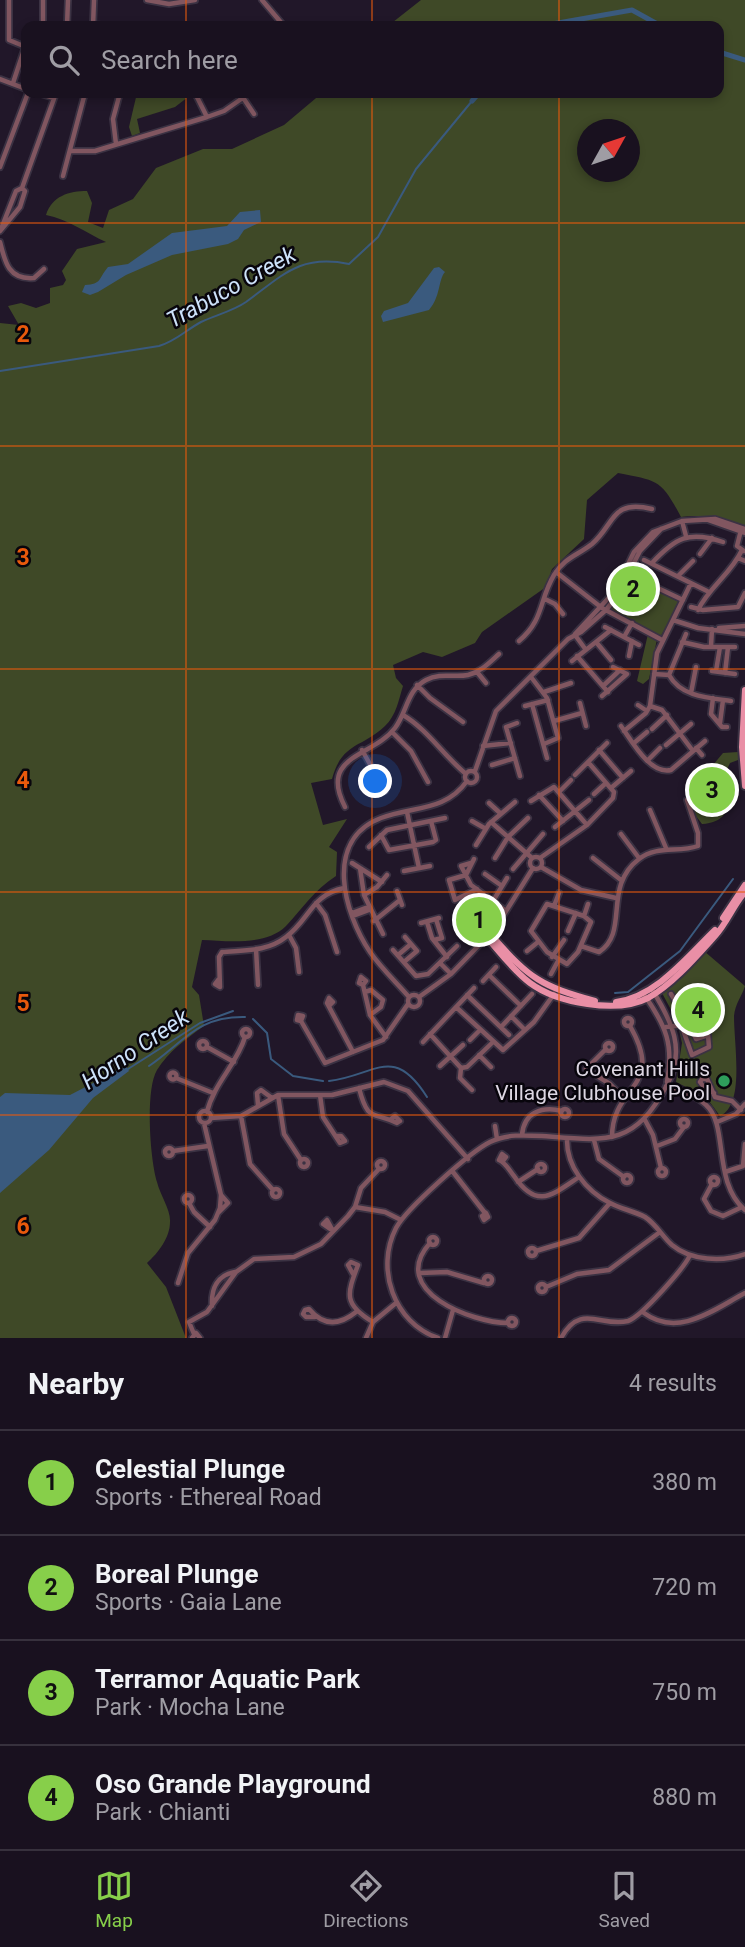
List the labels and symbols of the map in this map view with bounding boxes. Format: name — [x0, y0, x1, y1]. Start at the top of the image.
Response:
north arrow — [577, 119, 640, 182]
water label: Trabuco Creek — [162, 241, 301, 334]
text: 2 — [16, 321, 30, 348]
text: 3 — [16, 544, 30, 571]
pin: 2 — [610, 563, 656, 615]
your location — [358, 764, 392, 798]
pin: 3 — [689, 764, 735, 816]
text: 4 — [16, 767, 30, 794]
pin: 1 — [456, 894, 502, 946]
pin: 4 — [675, 984, 721, 1036]
text: 5 — [16, 990, 30, 1017]
water label: Horno Creek — [76, 1003, 195, 1095]
place label: Covenant Hills Village Clubhouse Pool — [495, 1057, 710, 1105]
marker: Covenant Hills Village Clubhouse Pool — [716, 1073, 732, 1089]
text: 6 — [16, 1213, 30, 1240]

